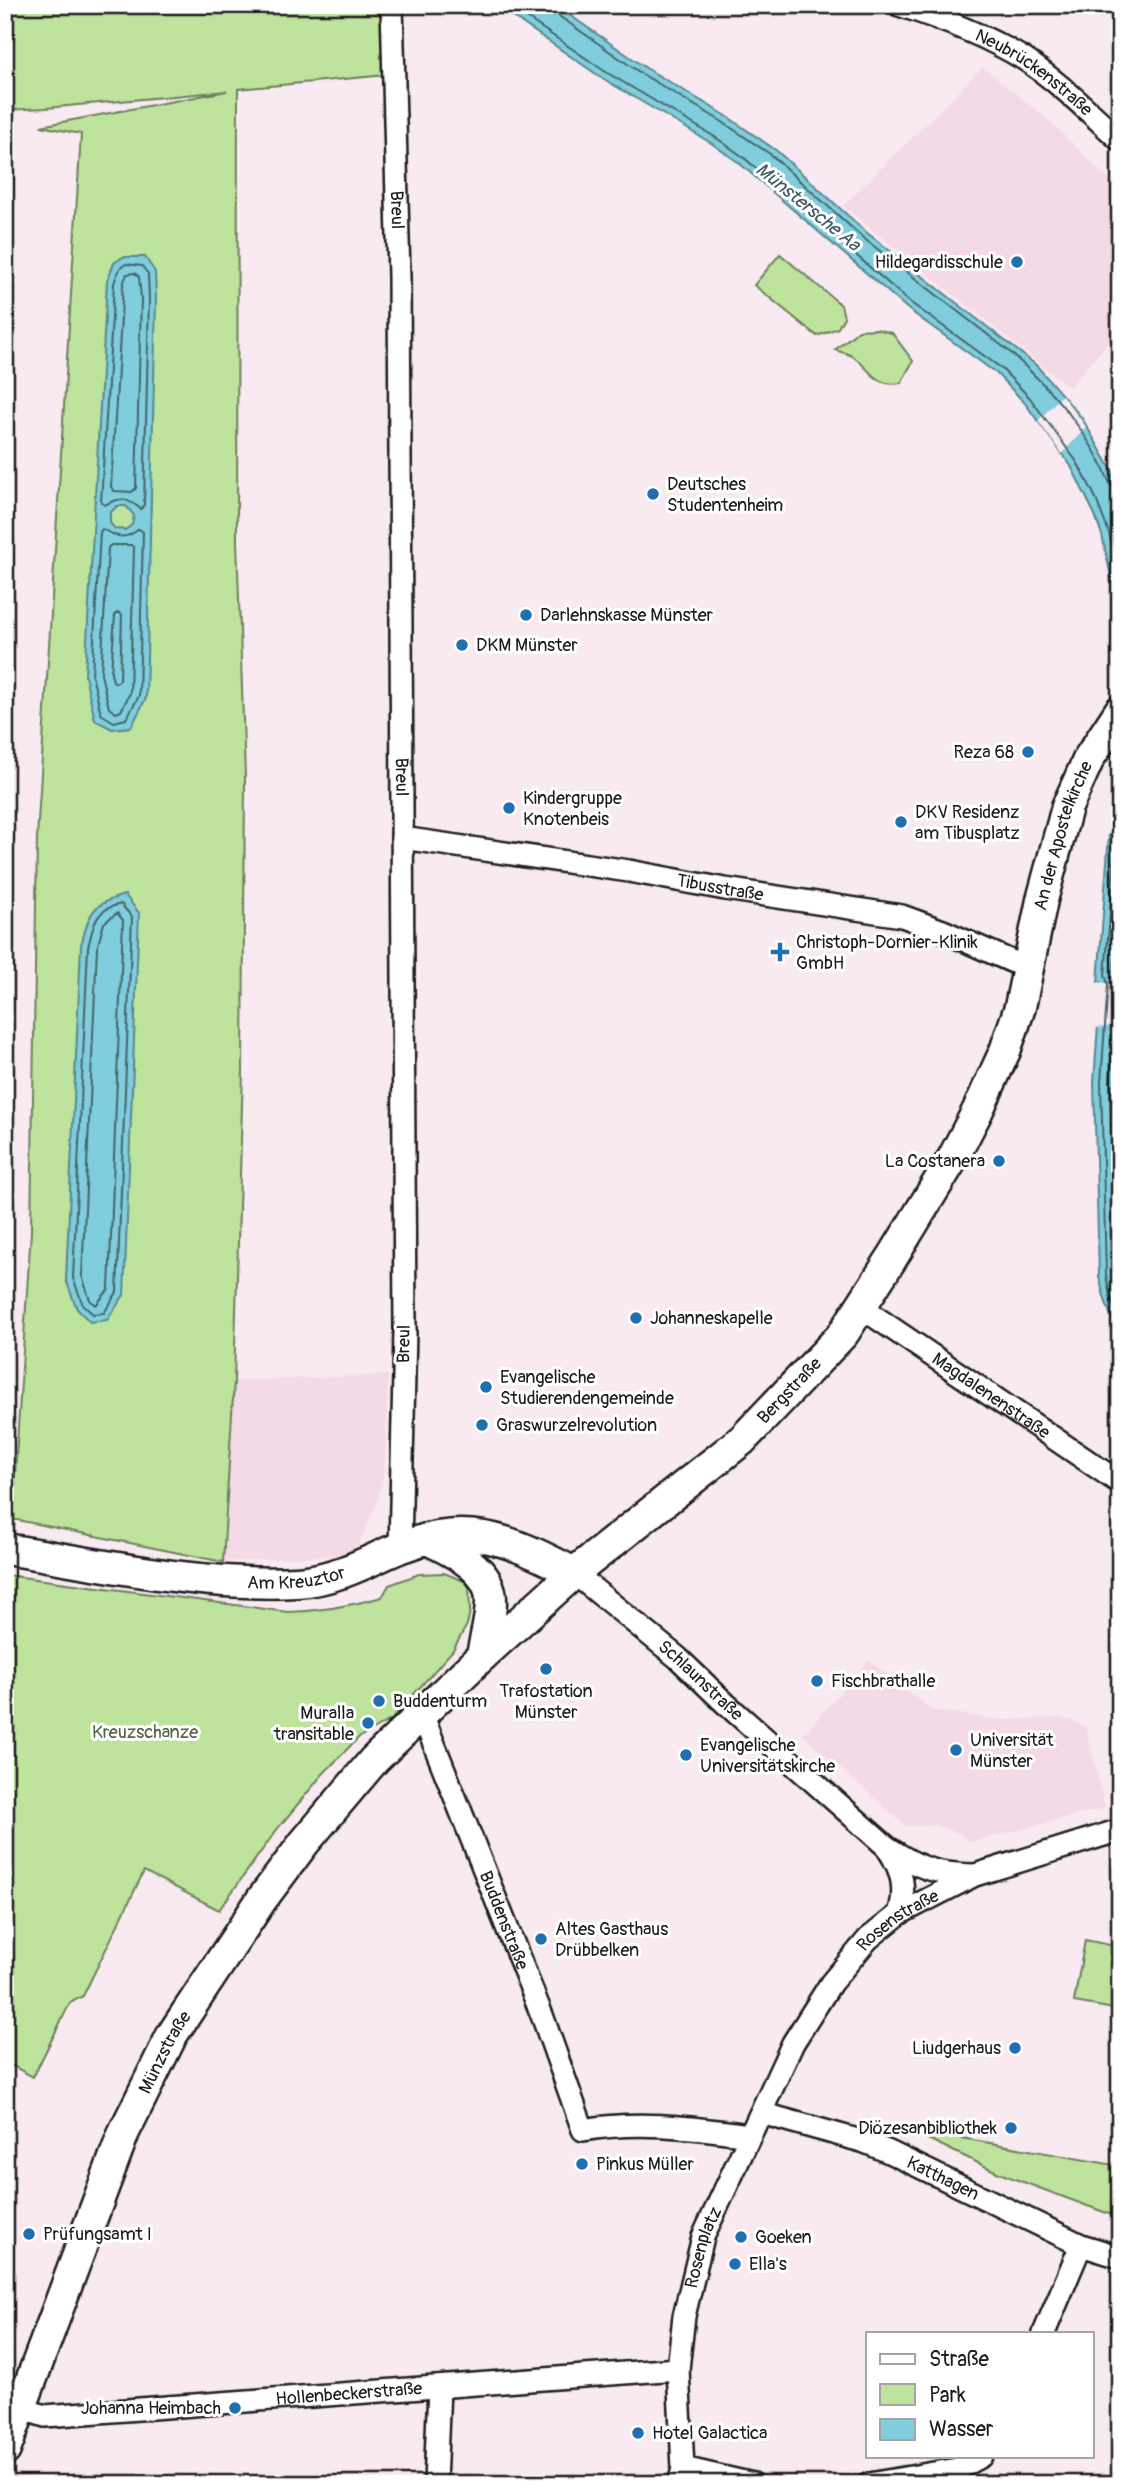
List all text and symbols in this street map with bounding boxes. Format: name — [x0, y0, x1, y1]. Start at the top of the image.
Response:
street label: Neubrückenstraße — [972, 24, 1098, 121]
water label: Münstersche Aa — [751, 157, 866, 257]
street label: Breul — [385, 190, 409, 229]
place label: Hildegardisschule — [875, 251, 1003, 274]
marker: Hildegardisschule — [1009, 254, 1025, 270]
place label: Deutsches Studentenheim — [667, 473, 783, 517]
marker: Deutsches Studentenheim — [645, 486, 661, 502]
place label: Darlehnskasse Münster — [540, 604, 714, 627]
marker: Darlehnskasse Münster — [518, 607, 534, 623]
place label: DKM Münster — [476, 634, 578, 657]
marker: DKM Münster — [454, 637, 470, 653]
place label: Reza 68 — [954, 741, 1014, 764]
marker: Reza 68 — [1020, 744, 1036, 760]
street label: An der Apostelkirche — [1029, 757, 1098, 912]
street label: Breul — [390, 758, 413, 796]
place label: Kindergruppe Knotenbeis — [523, 787, 622, 831]
marker: Kindergruppe Knotenbeis — [501, 800, 517, 816]
place label: DKV Residenz am Tibusplatz — [915, 801, 1020, 845]
marker: DKV Residenz am Tibusplatz — [893, 814, 909, 830]
street label: Tibusstraße — [675, 869, 765, 906]
place label: Christoph-Dornier-Klinik GmbH — [796, 931, 978, 975]
marker: Christoph-Dornier-Klinik GmbH — [770, 942, 790, 962]
place label: La Costanera — [885, 1150, 985, 1173]
marker: La Costanera — [991, 1153, 1007, 1169]
place label: Johanneskapelle — [650, 1307, 773, 1330]
marker: Johanneskapelle — [628, 1310, 644, 1326]
street label: Breul — [392, 1325, 416, 1363]
street label: Magdalenenstraße — [928, 1347, 1055, 1444]
street label: Bergstraße — [752, 1352, 826, 1429]
place label: Evangelische Studierendengemeinde — [500, 1366, 674, 1410]
marker: Evangelische Studierendengemeinde — [478, 1379, 494, 1395]
place label: Graswurzelrevolution — [496, 1414, 657, 1437]
marker: Graswurzelrevolution — [474, 1417, 490, 1433]
street label: Am Kreuztor — [247, 1560, 349, 1594]
street label: Schlaunstraße — [653, 1635, 748, 1725]
marker: Trafostation Münster — [538, 1661, 554, 1677]
place label: Fischbrathalle — [831, 1670, 935, 1693]
marker: Fischbrathalle — [809, 1673, 825, 1689]
place label: Trafostation Münster — [499, 1680, 593, 1724]
place label: Buddenturm — [393, 1690, 487, 1713]
marker: Buddenturm — [371, 1693, 387, 1709]
place label: Muralla transitable — [273, 1702, 354, 1746]
marker: Muralla transitable — [360, 1715, 376, 1731]
park label: Kreuzschanze — [92, 1721, 198, 1744]
place label: Universität Münster — [970, 1729, 1054, 1773]
place label: Evangelische Universitätskirche — [700, 1734, 835, 1778]
marker: Universität Münster — [948, 1742, 964, 1758]
marker: Evangelische Universitätskirche — [678, 1747, 694, 1763]
street label: Buddenstraße — [474, 1868, 534, 1973]
street label: Rosenstraße — [851, 1884, 943, 1956]
place label: Altes Gasthaus Drübbelken — [555, 1918, 668, 1962]
marker: Altes Gasthaus Drübbelken — [533, 1931, 549, 1947]
street label: Münzstraße — [133, 2006, 196, 2098]
place label: Liudgerhaus — [912, 2037, 1001, 2060]
marker: Liudgerhaus — [1007, 2040, 1023, 2056]
place label: Diözesanbibliothek — [858, 2117, 997, 2140]
marker: Diözesanbibliothek — [1003, 2120, 1019, 2136]
street label: Katthagen — [903, 2151, 983, 2205]
place label: Pinkus Müller — [596, 2153, 694, 2176]
marker: Pinkus Müller — [574, 2156, 590, 2172]
street label: Rosenplatz — [680, 2203, 727, 2291]
place label: Prüfungsamt I — [43, 2223, 152, 2246]
marker: Prüfungsamt I — [21, 2226, 37, 2242]
place label: Goeken — [755, 2226, 812, 2249]
marker: Goeken — [733, 2229, 749, 2245]
place label: Ella's — [749, 2253, 787, 2276]
marker: Ella's — [727, 2256, 743, 2272]
legend — [866, 2332, 1094, 2458]
text: Straße — [929, 2346, 989, 2373]
street label: Hollenbeckerstraße — [275, 2377, 423, 2410]
text: Park — [929, 2382, 966, 2409]
place label: Johanna Heimbach — [81, 2397, 221, 2420]
marker: Johanna Heimbach — [227, 2400, 243, 2416]
text: Wasser — [929, 2416, 994, 2443]
place label: Hotel Galactica — [652, 2422, 767, 2445]
marker: Hotel Galactica — [630, 2425, 646, 2441]

